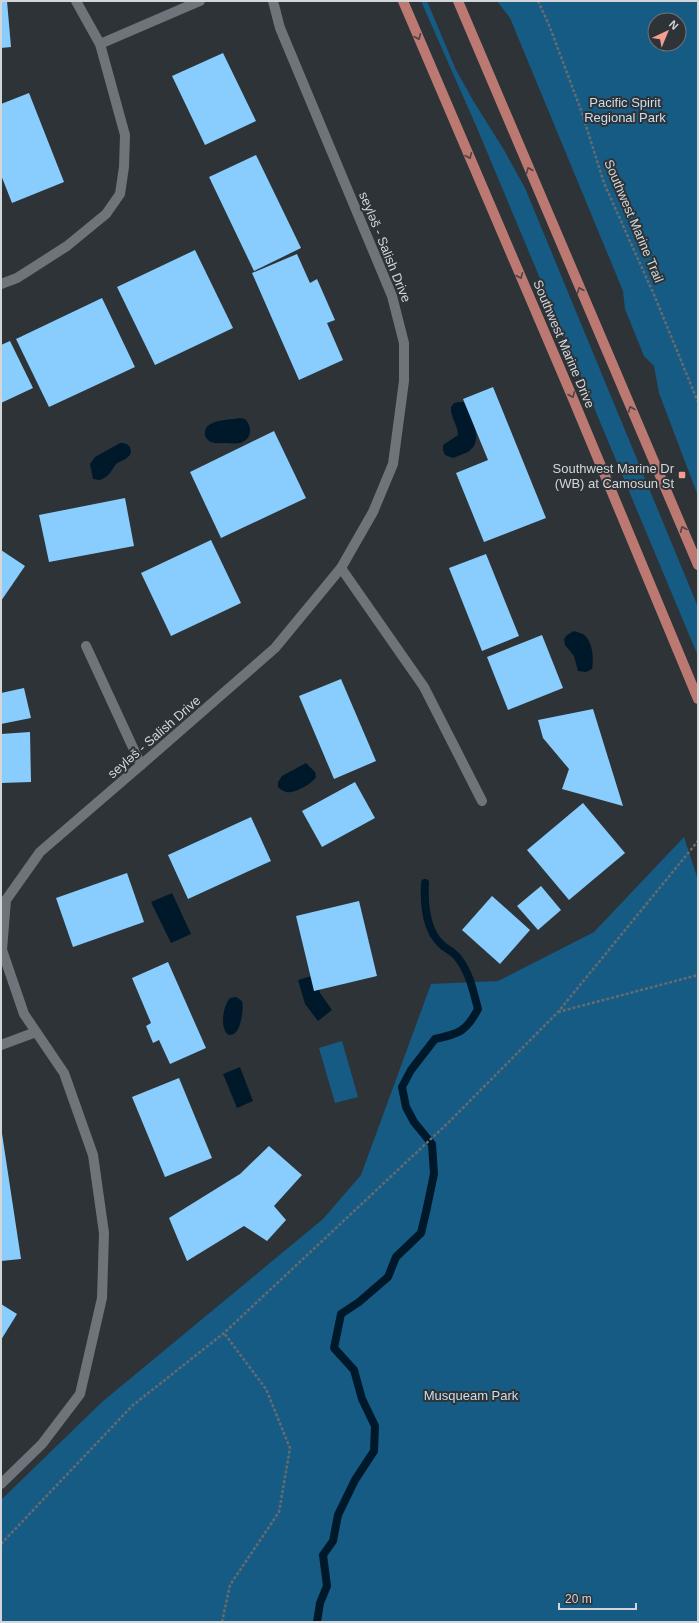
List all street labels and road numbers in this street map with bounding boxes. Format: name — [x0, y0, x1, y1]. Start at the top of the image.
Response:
street label: Southwest Marine Trail — [601, 157, 667, 285]
street label: seyləš - Salish Drive — [356, 190, 414, 304]
street label: Southwest Marine Drive — [530, 278, 598, 410]
street label: seyləš - Salish Drive — [105, 693, 203, 781]

